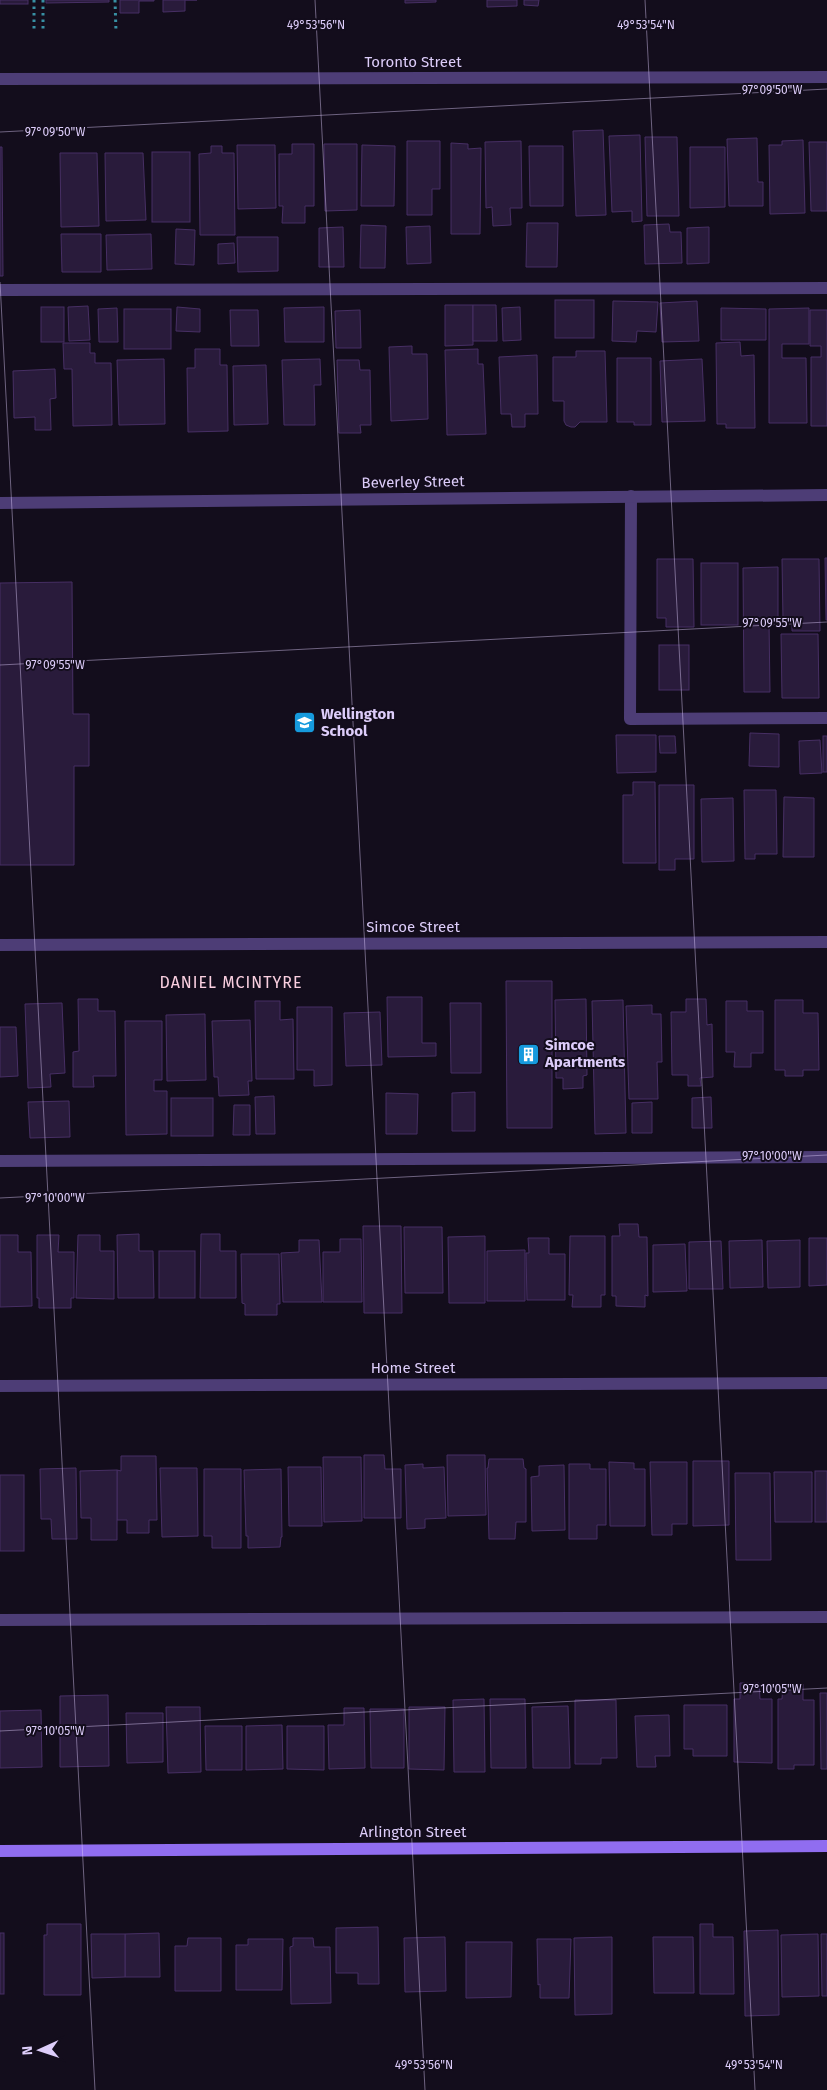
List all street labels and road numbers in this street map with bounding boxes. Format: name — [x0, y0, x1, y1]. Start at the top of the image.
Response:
street label: Toronto Street — [364, 53, 462, 71]
street label: Beverley Street — [361, 472, 465, 492]
street label: Simcoe Street — [366, 918, 460, 936]
street label: Home Street — [371, 1359, 456, 1377]
street label: Arlington Street — [359, 1823, 467, 1841]

